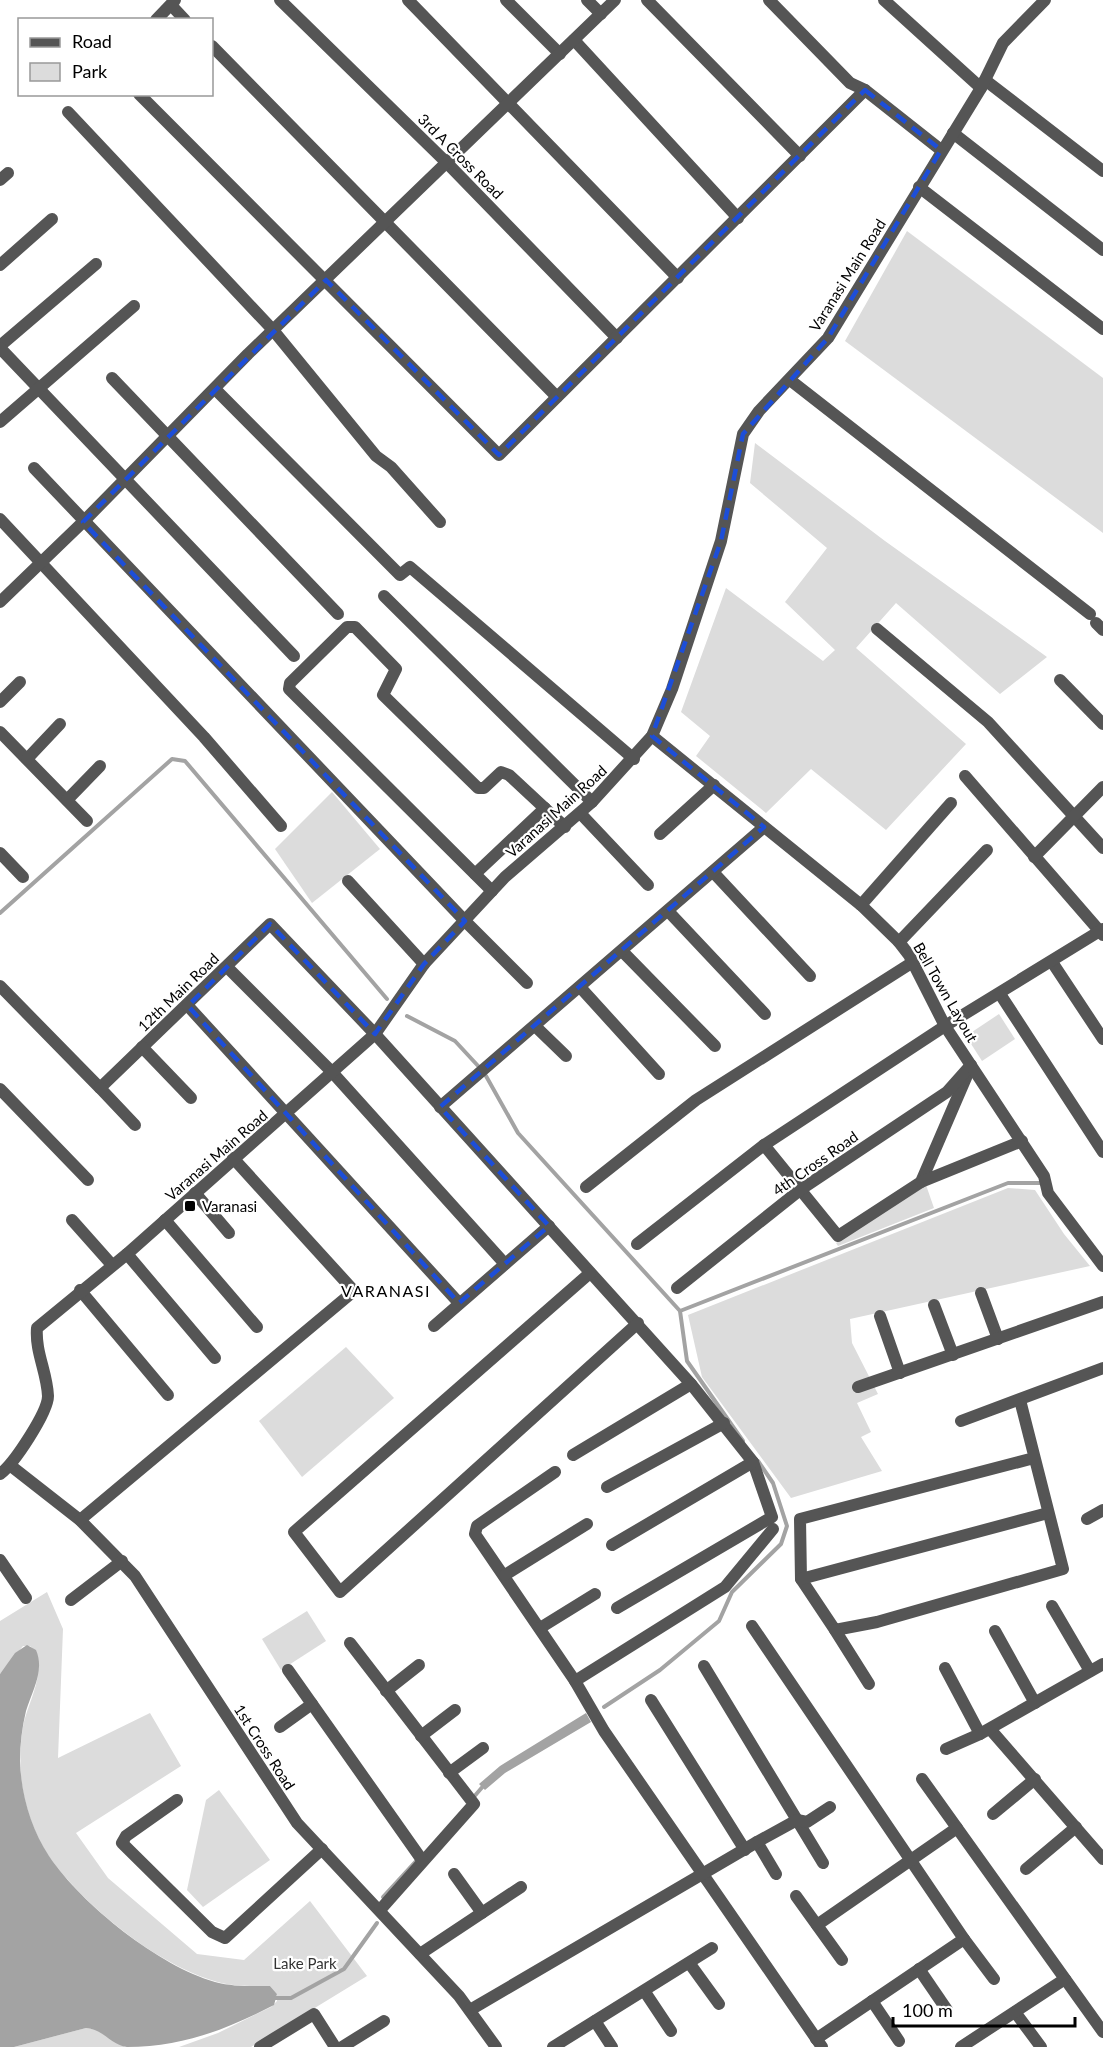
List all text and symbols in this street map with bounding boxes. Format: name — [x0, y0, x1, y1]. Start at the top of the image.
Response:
legend — [18, 18, 213, 96]
text: Road — [72, 30, 112, 52]
text: Park — [72, 60, 108, 82]
street label: 3rd A Cross Road — [415, 110, 507, 202]
street label: Varanasi Main Road — [805, 215, 889, 335]
street label: Varanasi Main Road — [502, 761, 610, 861]
street label: Bell Town Layout — [910, 939, 982, 1046]
street label: 12th Main Road — [134, 949, 222, 1035]
street label: Varanasi Main Road — [161, 1106, 271, 1204]
street label: 4th Cross Road — [769, 1127, 861, 1199]
place label: Varanasi — [202, 1197, 257, 1215]
marker: Varanasi — [183, 1199, 197, 1213]
district label: VARANASI — [341, 1281, 431, 1300]
street label: 1st Cross Road — [231, 1701, 299, 1793]
park label: Lake Park — [273, 1954, 337, 1972]
scale bar — [893, 1990, 1074, 2028]
text: 100 m — [902, 1999, 953, 2021]

